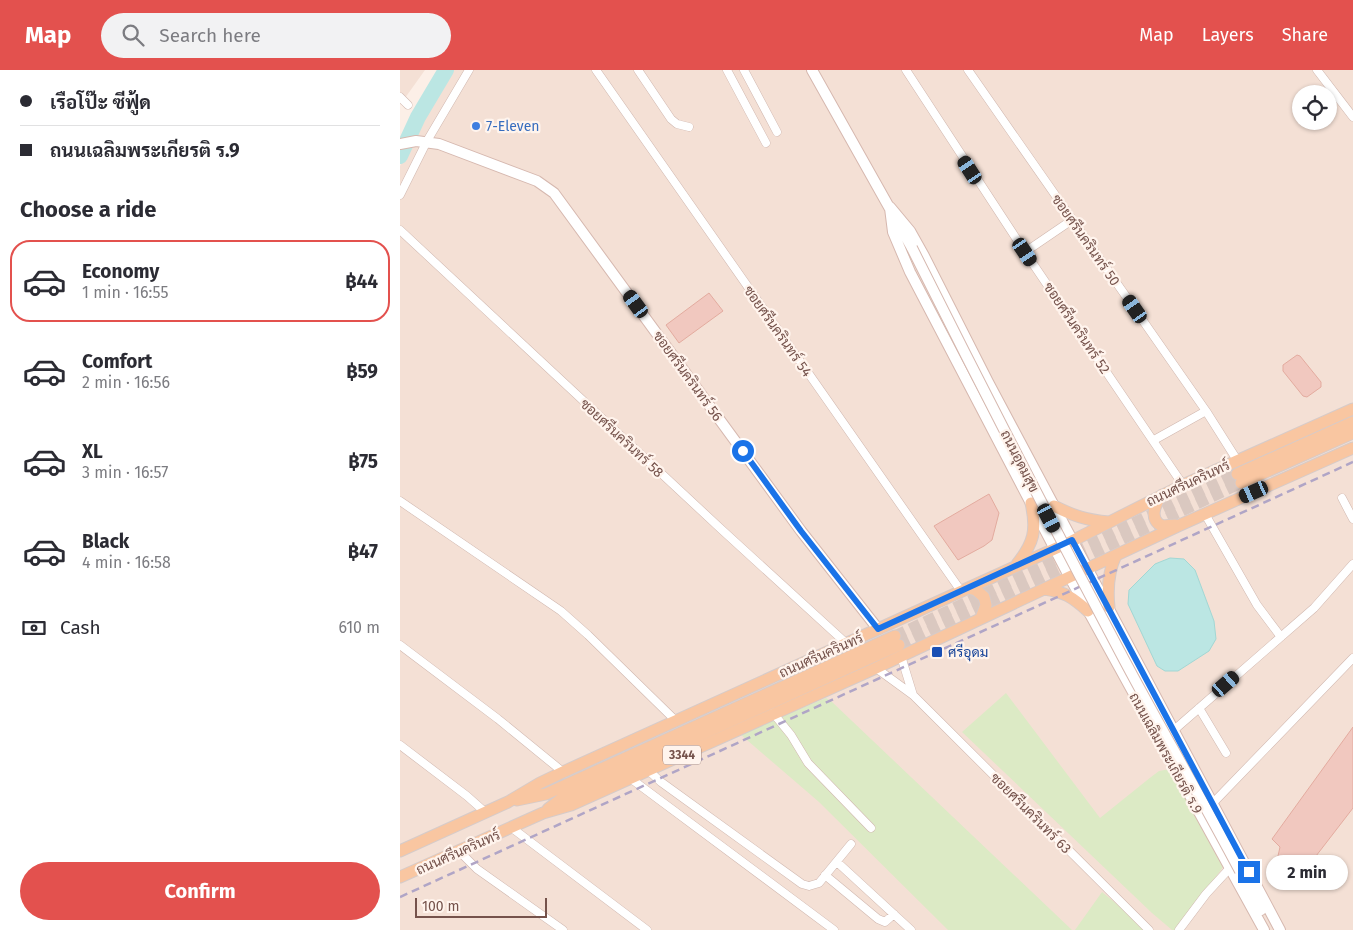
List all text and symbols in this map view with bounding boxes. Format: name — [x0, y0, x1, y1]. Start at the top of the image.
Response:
search box — [101, 13, 451, 58]
text: Map — [25, 21, 71, 49]
icon: search — [119, 21, 147, 49]
text: Search here — [159, 24, 261, 47]
text: Map — [1139, 24, 1174, 46]
text: Layers — [1202, 24, 1254, 46]
text: Share — [1282, 24, 1328, 46]
map controls — [1292, 85, 1337, 130]
button: locate — [1292, 85, 1337, 130]
text: เรือโป๊ะ ซีฟู้ด — [50, 91, 151, 114]
place label: 7-Eleven — [486, 118, 540, 135]
marker: 7-Eleven — [470, 120, 482, 132]
text: ถนนเฉลิมพระเกียรติ ร.9 — [50, 139, 240, 162]
car — [955, 153, 984, 187]
street label: ซอยศรีนครินทร์ 50 — [1048, 191, 1124, 289]
text: Choose a ride — [20, 196, 156, 223]
car — [1010, 235, 1039, 269]
icon: car — [22, 259, 67, 304]
text: Economy — [82, 260, 159, 283]
text: ฿44 — [345, 270, 378, 293]
street label: ซอยศรีนครินทร์ 52 — [1040, 279, 1114, 377]
street label: ซอยศรีนครินทร์ 54 — [740, 282, 816, 381]
text: 1 min · 16:55 — [82, 283, 168, 302]
car — [621, 287, 650, 321]
car — [1120, 292, 1149, 326]
street label: ซอยศรีนครินทร์ 56 — [649, 327, 727, 425]
icon: car — [22, 349, 67, 394]
text: Comfort — [82, 350, 152, 373]
text: ฿59 — [346, 360, 378, 383]
text: 2 min · 16:56 — [82, 373, 170, 392]
street label: ซอยศรีนครินทร์ 58 — [577, 395, 668, 481]
street label: ถนนอุดมสุข — [996, 427, 1042, 496]
icon: car — [22, 439, 67, 484]
text: XL — [82, 440, 103, 463]
route start — [732, 440, 754, 462]
text: ฿75 — [348, 450, 378, 473]
street label: ถนนศรีนครินทร์ — [1143, 456, 1233, 510]
text: 3 min · 16:57 — [82, 463, 168, 482]
car — [1237, 479, 1270, 505]
car — [1035, 501, 1062, 535]
icon: car — [22, 529, 67, 574]
text: Black — [82, 530, 129, 553]
text: ฿47 — [348, 540, 378, 563]
text: 4 min · 16:58 — [82, 553, 171, 572]
icon: cash — [20, 614, 48, 642]
text: Cash — [60, 616, 101, 639]
text: 610 m — [338, 618, 380, 637]
street label: ถนนศรีนครินทร์ — [776, 628, 866, 682]
place label: ศรีอุดม — [948, 643, 988, 662]
marker: ศรีอุดม — [930, 645, 944, 659]
car — [1209, 668, 1242, 700]
street label: ถนนเฉลิมพระเกียรติ ร.9 — [1125, 689, 1207, 817]
road number: 3344 — [663, 746, 701, 764]
street label: ซอยศรีนครินทร์ 63 — [987, 769, 1075, 857]
street label: ถนนศรีนครินทร์ — [413, 825, 503, 879]
callout: 2 min — [1266, 854, 1349, 890]
route end — [1238, 861, 1260, 883]
button: Confirm — [20, 862, 380, 920]
text: 2 min — [1287, 863, 1327, 882]
scale bar — [415, 895, 548, 918]
text: 100 m — [422, 898, 459, 915]

